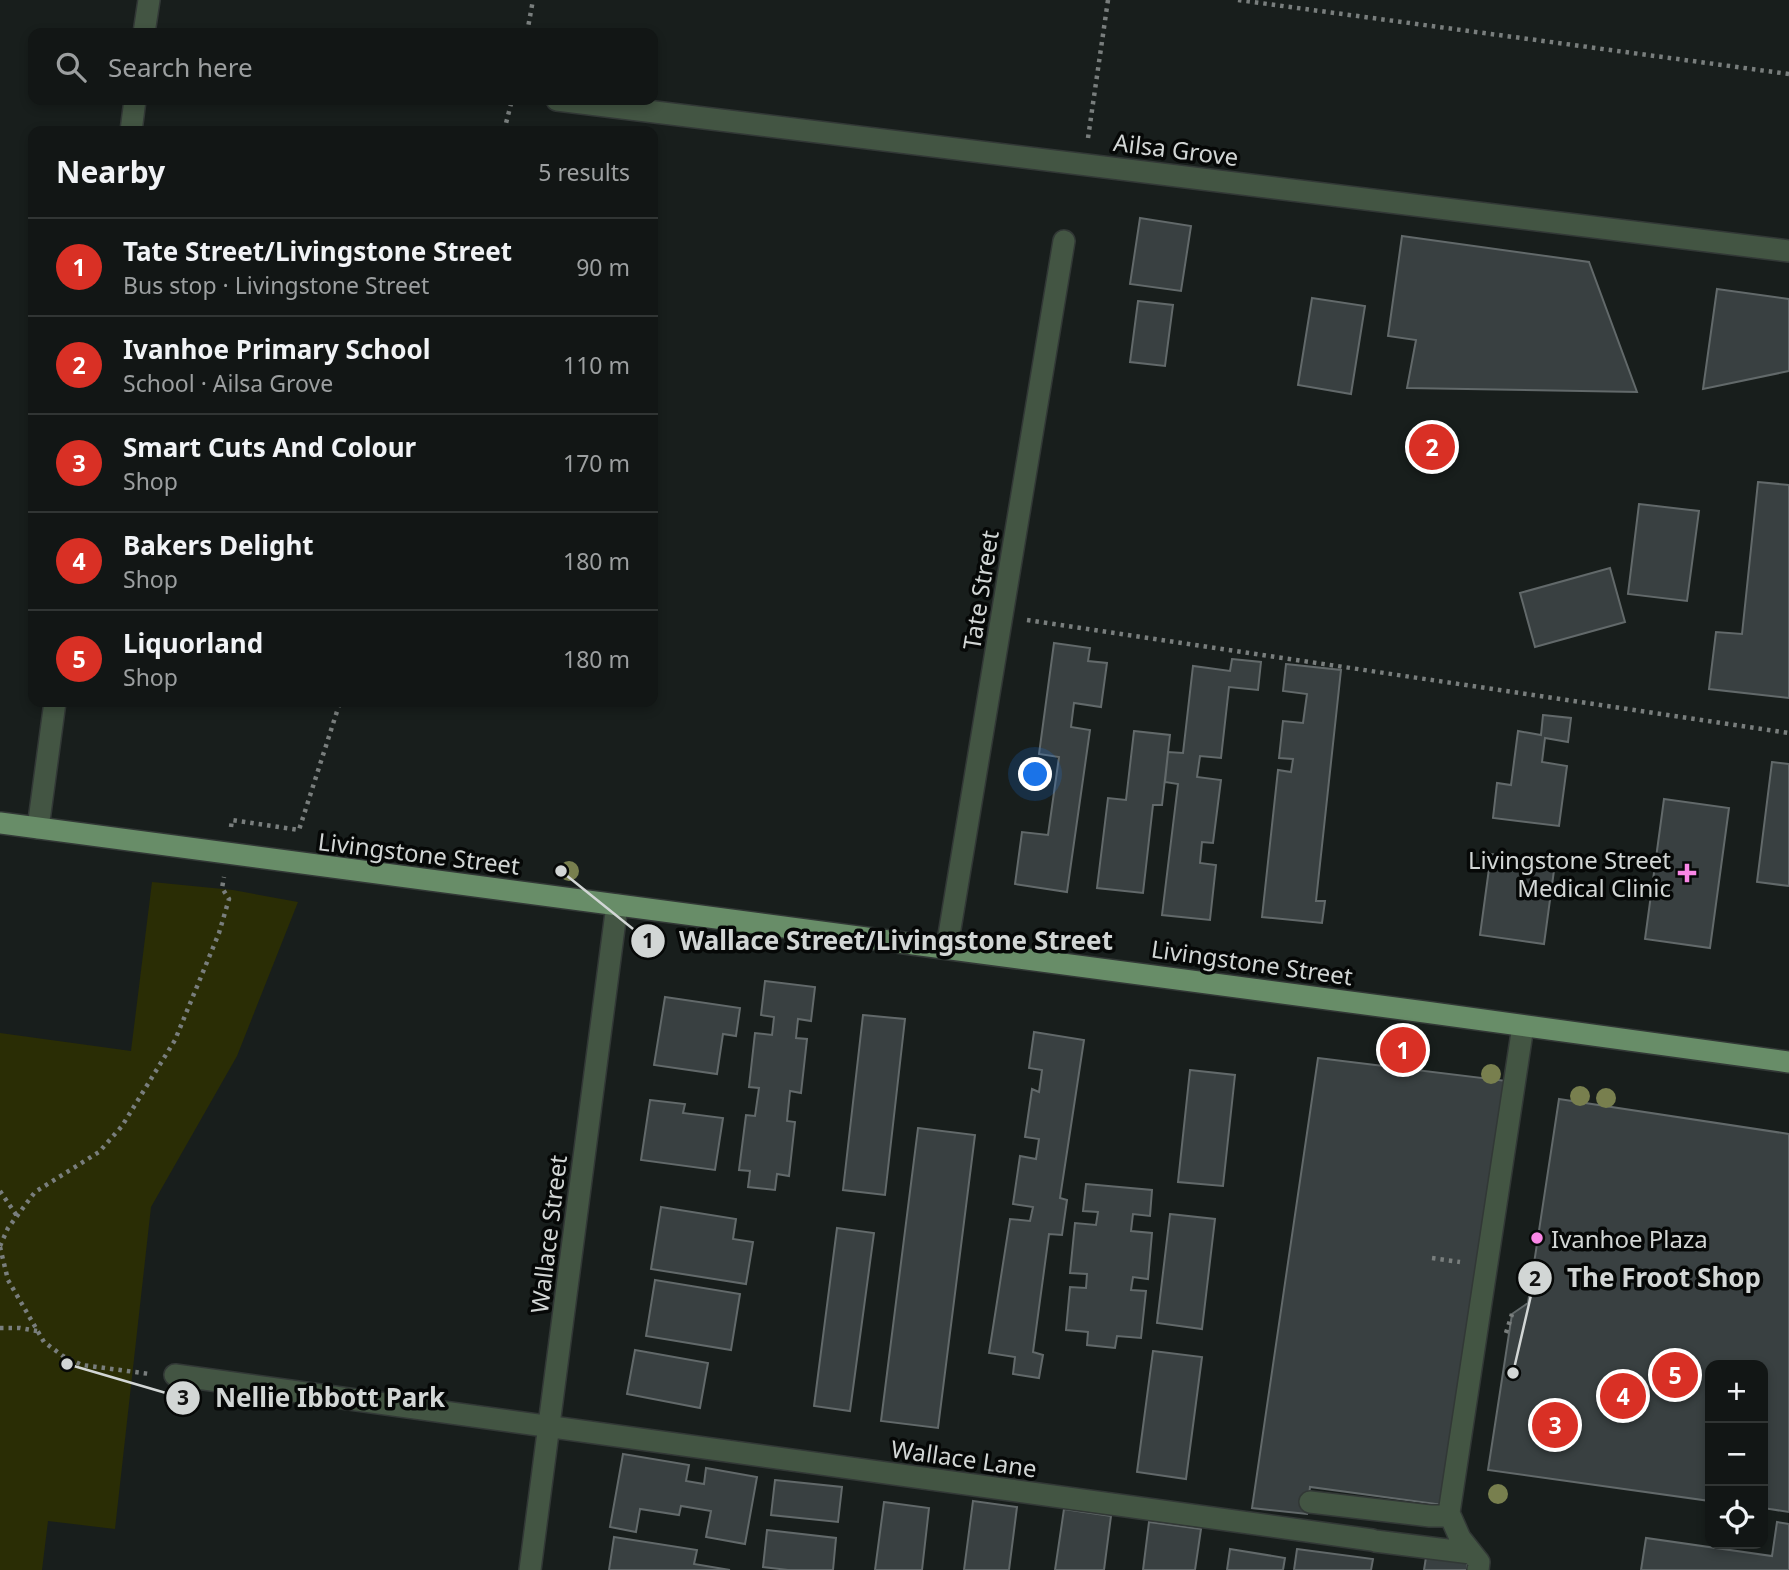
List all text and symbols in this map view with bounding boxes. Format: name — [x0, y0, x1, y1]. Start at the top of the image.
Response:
search box — [28, 28, 658, 105]
icon: search — [52, 48, 90, 86]
text: Search here — [108, 49, 253, 85]
street label: Ailsa Grove — [1112, 125, 1240, 173]
text: Nearby — [56, 151, 165, 192]
text: 5 results — [538, 156, 630, 188]
text: Tate Street/Livingstone Street — [123, 233, 512, 269]
text: 1 — [72, 251, 86, 283]
text: 90 m — [576, 251, 630, 283]
text: Bus stop · Livingstone Street — [123, 269, 429, 301]
text: Ivanhoe Primary School — [123, 331, 430, 367]
text: 2 — [72, 349, 86, 381]
text: 110 m — [563, 349, 630, 381]
text: School · Ailsa Grove — [123, 367, 333, 399]
pin: 2 — [1409, 421, 1455, 473]
text: Smart Cuts And Colour — [123, 429, 416, 465]
text: 3 — [72, 447, 86, 479]
text: 170 m — [563, 447, 630, 479]
text: Shop — [123, 465, 178, 497]
text: Bakers Delight — [123, 527, 314, 563]
street label: Tate Street — [954, 528, 1006, 652]
text: 4 — [72, 545, 86, 577]
text: 180 m — [563, 545, 630, 577]
text: Shop — [123, 563, 178, 595]
text: Liquorland — [123, 625, 263, 661]
text: 5 — [72, 643, 86, 675]
text: 180 m — [563, 643, 630, 675]
text: Shop — [123, 661, 178, 693]
your location — [1018, 757, 1052, 791]
street label: Livingstone Street — [316, 824, 522, 882]
place label: Livingstone Street Medical Clinic — [1468, 843, 1671, 904]
marker: Livingstone Street Medical Clinic — [1677, 863, 1697, 883]
callout: Wallace Street/Livingstone Street — [631, 918, 1127, 965]
text: Wallace Street/Livingstone Street — [679, 922, 1113, 958]
text: 1 — [642, 926, 654, 954]
street label: Livingstone Street — [1149, 932, 1355, 993]
pin: 1 — [1380, 1024, 1426, 1076]
street label: Wallace Street — [522, 1153, 574, 1315]
place label: Ivanhoe Plaza — [1551, 1222, 1708, 1255]
marker: Ivanhoe Plaza — [1529, 1230, 1545, 1246]
callout: The Froot Shop — [1518, 1255, 1775, 1302]
text: The Froot Shop — [1567, 1259, 1761, 1295]
text: 2 — [1529, 1264, 1541, 1292]
pin: 5 — [1652, 1349, 1698, 1401]
map controls — [1705, 1360, 1768, 1549]
button: + — [1705, 1360, 1768, 1423]
pin: 4 — [1600, 1370, 1646, 1422]
callout: Nellie Ibbott Park — [165, 1374, 459, 1421]
text: Nellie Ibbott Park — [215, 1379, 446, 1415]
text: 3 — [177, 1383, 189, 1411]
pin: 3 — [1532, 1399, 1578, 1451]
button: − — [1705, 1423, 1768, 1486]
street label: Wallace Lane — [889, 1431, 1039, 1485]
button: locate — [1705, 1486, 1768, 1549]

